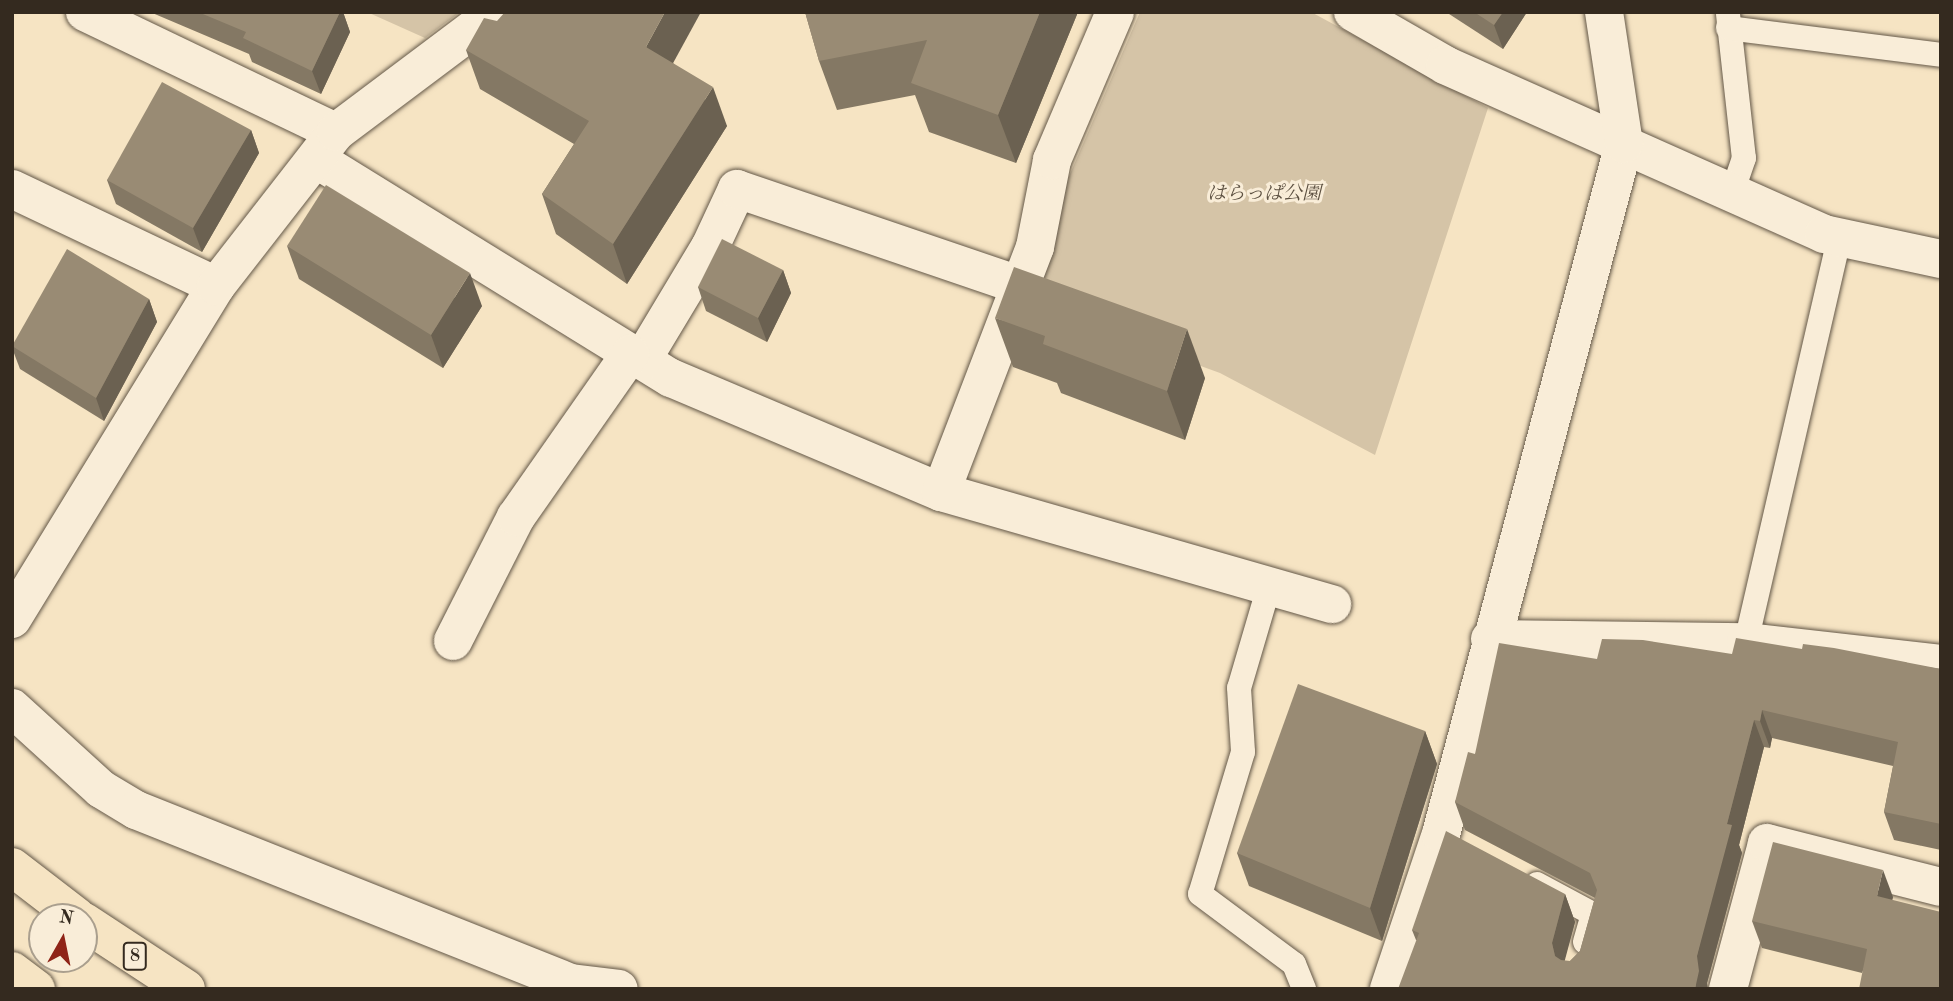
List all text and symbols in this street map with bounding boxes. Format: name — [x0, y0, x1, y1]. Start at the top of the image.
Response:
park label: はらっぱ公園 — [1207, 184, 1321, 206]
north arrow — [28, 903, 98, 973]
text: N — [57, 908, 75, 929]
road number: 8 — [123, 942, 147, 971]

